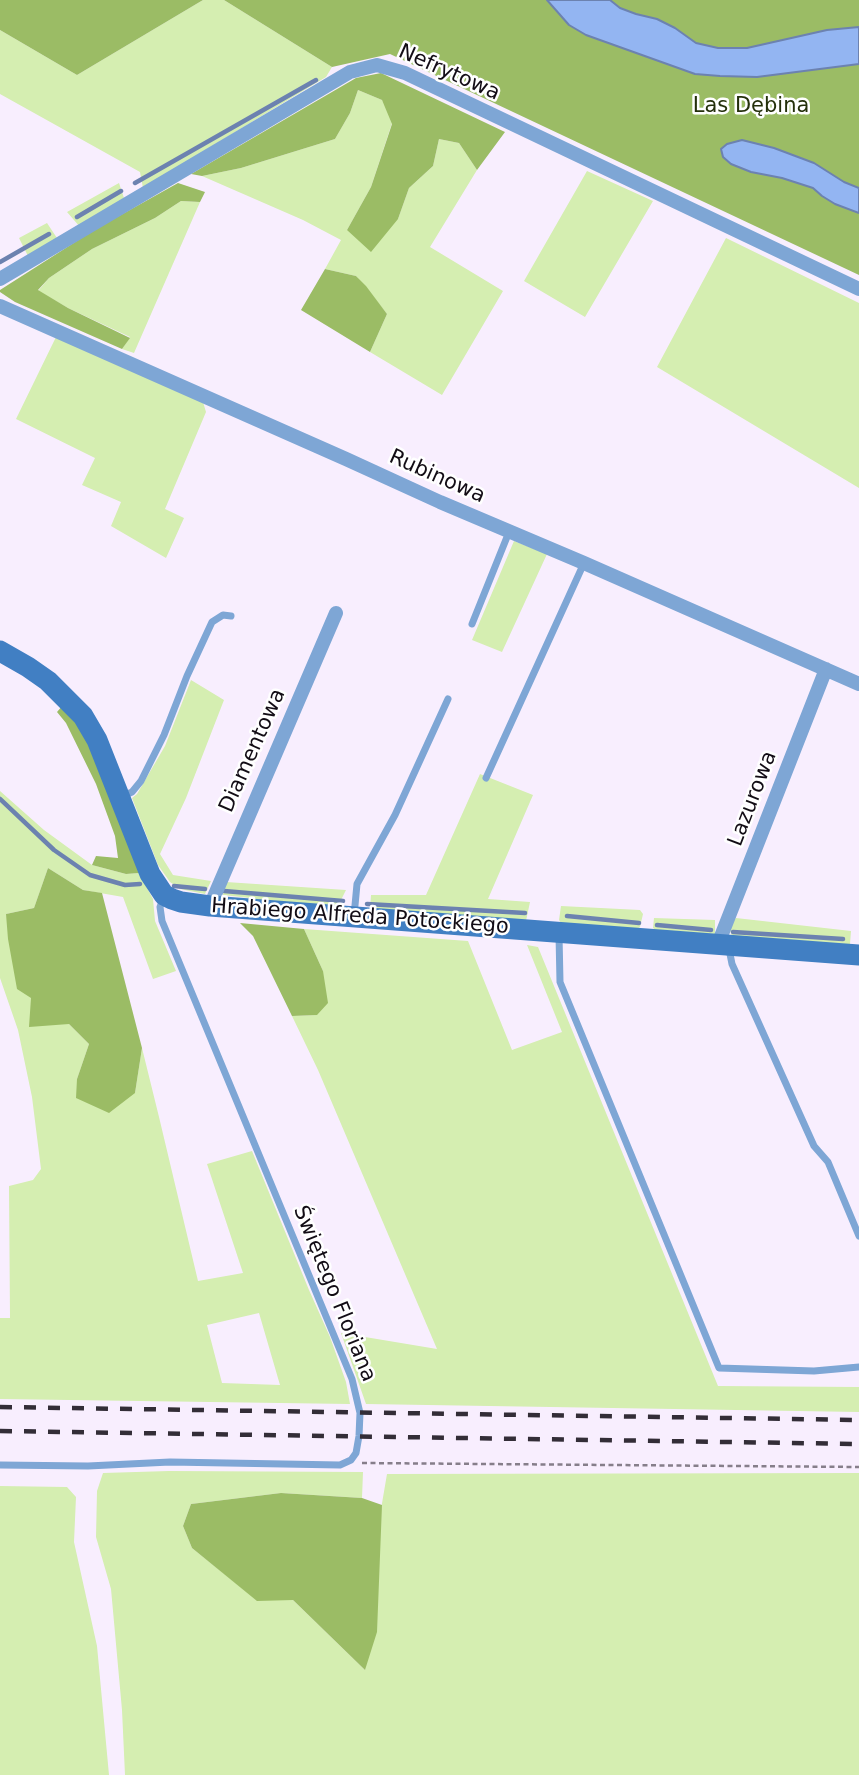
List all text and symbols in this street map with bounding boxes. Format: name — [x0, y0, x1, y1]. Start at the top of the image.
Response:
street label: Nefrytowa — [394, 39, 504, 107]
park label: Las Dębina — [693, 94, 809, 120]
street label: Rubinowa — [385, 445, 489, 509]
street label: Diamentowa — [215, 685, 291, 817]
street label: Lazurowa — [723, 748, 783, 850]
street label: Hrabiego Alfreda Potockiego — [210, 894, 510, 940]
street label: Świętego Floriana — [287, 1202, 381, 1386]

